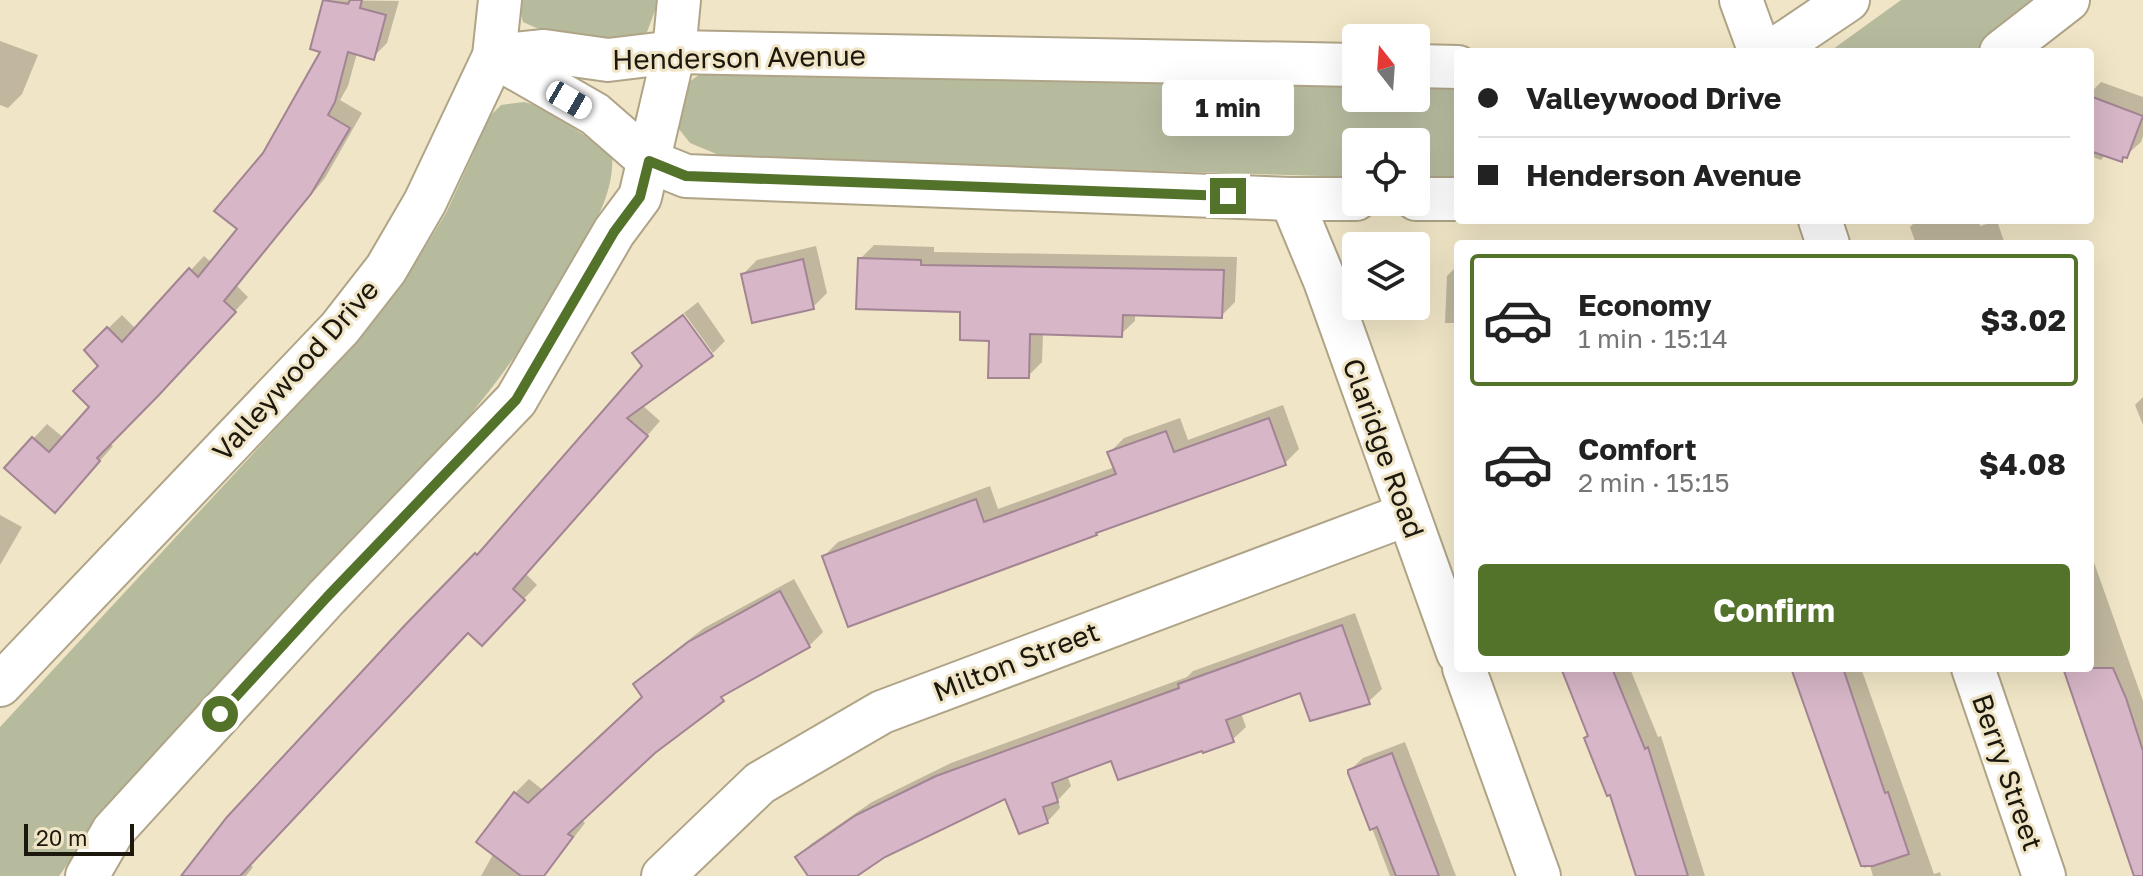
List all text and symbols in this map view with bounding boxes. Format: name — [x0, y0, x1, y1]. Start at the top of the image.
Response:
north arrow — [1342, 24, 1430, 112]
map controls — [1342, 24, 1430, 320]
street label: Henderson Avenue — [612, 38, 866, 76]
car — [542, 78, 596, 122]
callout: 1 min — [1162, 80, 1294, 136]
text: Valleywood Drive — [1526, 80, 1782, 116]
text: 1 min — [1195, 92, 1261, 123]
button: locate — [1342, 128, 1430, 216]
text: Henderson Avenue — [1526, 157, 1801, 193]
route end — [1210, 178, 1246, 214]
button: layers — [1342, 232, 1430, 320]
street label: Valleywood Drive — [205, 273, 385, 467]
icon: car — [1482, 284, 1554, 356]
text: Economy — [1578, 287, 1712, 323]
text: $3.02 — [1980, 302, 2066, 338]
text: 1 min · 15:14 — [1578, 323, 1728, 354]
street label: Claridge Road — [1336, 354, 1432, 542]
icon: car — [1482, 428, 1554, 500]
text: Comfort — [1578, 431, 1697, 467]
text: $4.08 — [1979, 446, 2066, 482]
text: 2 min · 15:15 — [1578, 467, 1730, 498]
button: Confirm — [1478, 564, 2070, 656]
street label: Milton Street — [928, 614, 1104, 708]
street label: Berry Street — [1966, 689, 2050, 855]
route start — [202, 696, 238, 732]
scale bar — [24, 820, 134, 856]
text: 20 m — [36, 824, 87, 851]

